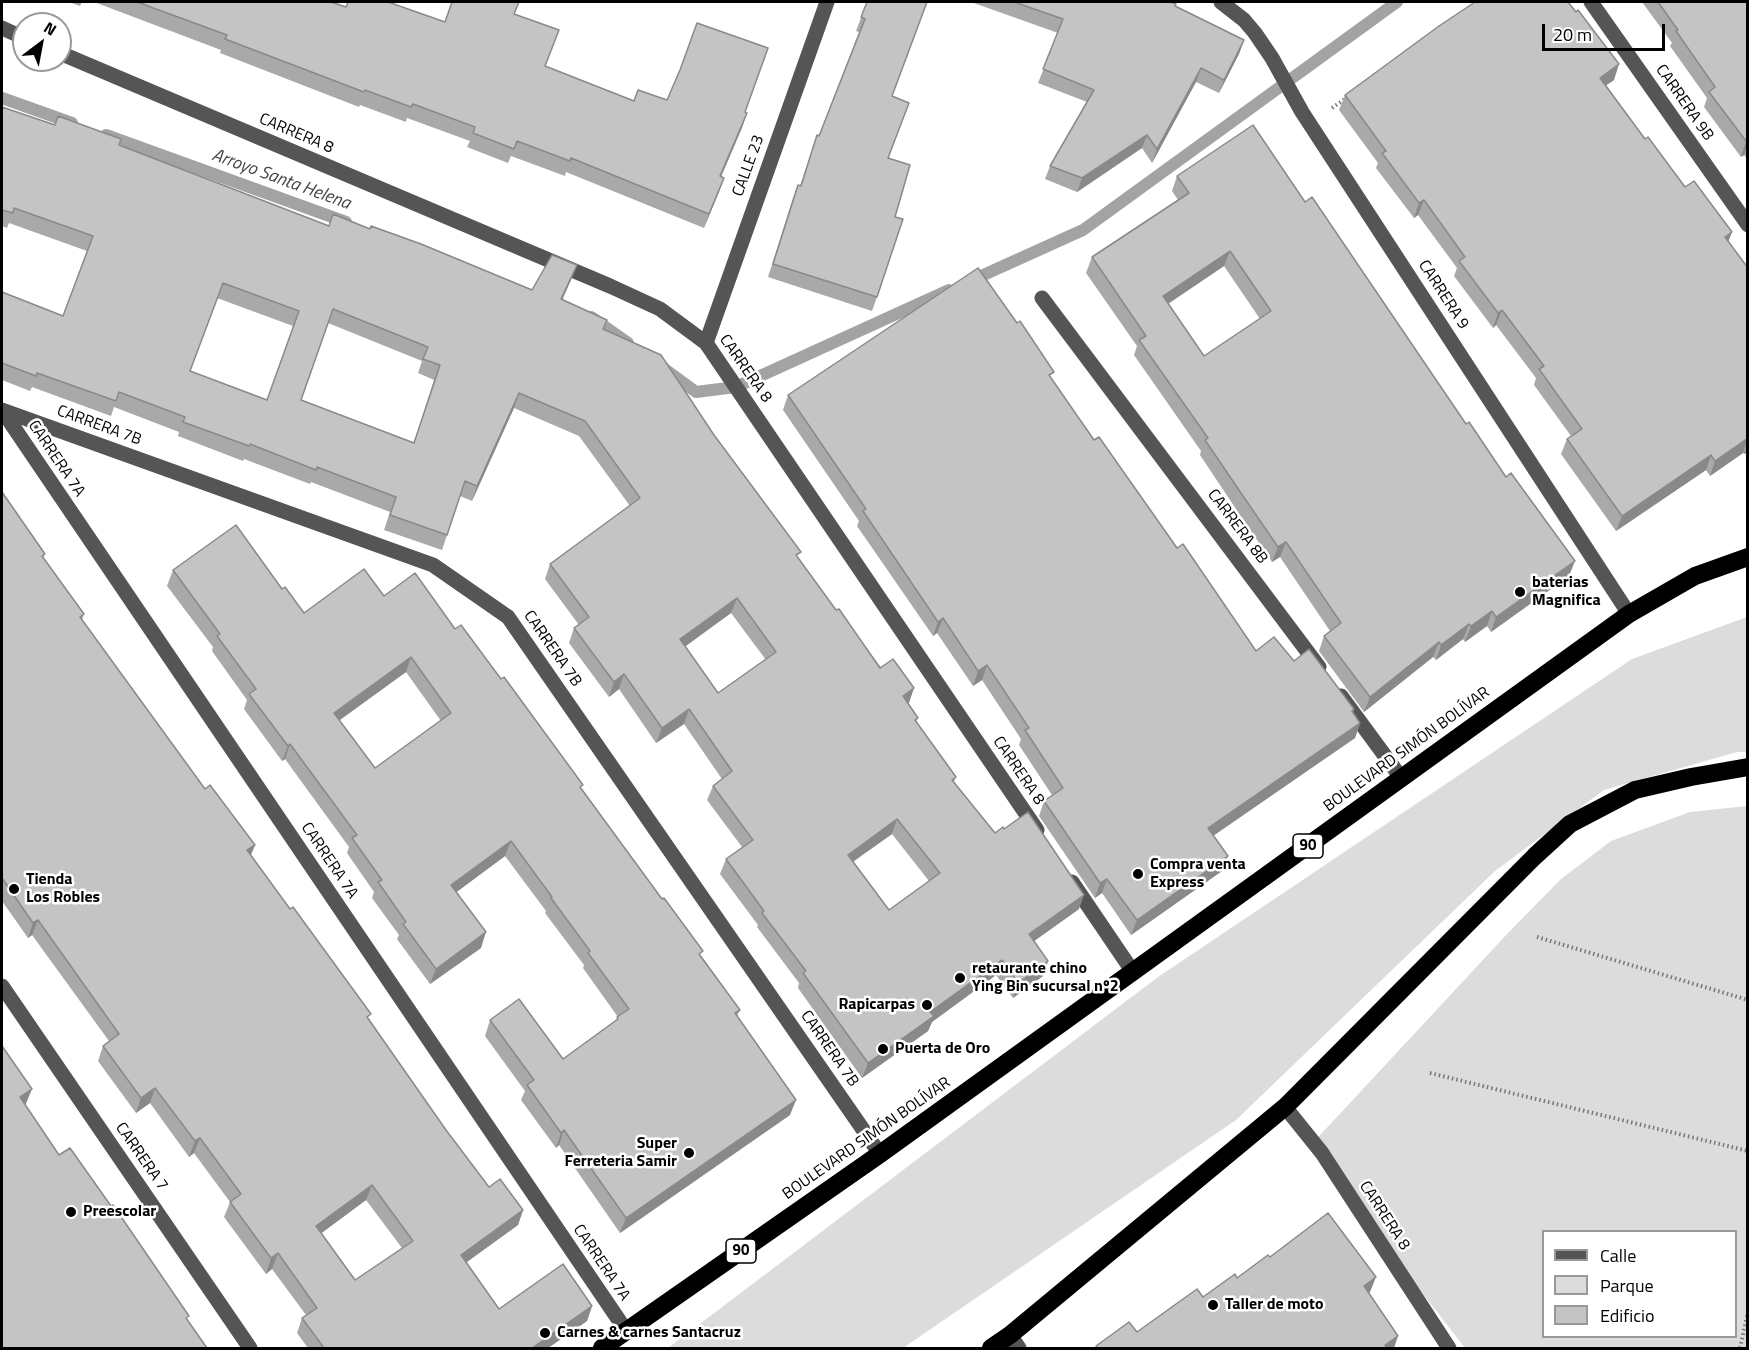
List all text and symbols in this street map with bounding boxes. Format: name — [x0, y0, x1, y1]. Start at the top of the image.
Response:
north arrow — [12, 12, 72, 72]
scale bar — [1545, 12, 1668, 50]
text: N — [39, 15, 62, 42]
text: 20 m — [1553, 21, 1592, 48]
street label: CARRERA 9B — [1651, 61, 1717, 145]
street label: CARRERA 8 — [256, 110, 336, 158]
street label: CALLE 23 — [729, 133, 769, 199]
water label: Arroyo Santa Helena — [209, 145, 353, 215]
street label: CARRERA 9 — [1414, 257, 1472, 333]
street label: CARRERA 8 — [715, 331, 775, 407]
street label: CARRERA 7B — [54, 402, 144, 450]
street label: CARRERA 7A — [23, 417, 89, 501]
street label: CARRERA 8B — [1203, 486, 1271, 568]
place label: baterias Magnifica — [1532, 573, 1601, 611]
marker: baterias Magnifica — [1513, 585, 1527, 599]
street label: CARRERA 7B — [519, 607, 585, 691]
street label: BOULEVARD SIMÓN BOLÍVAR — [1320, 683, 1494, 817]
street label: CARRERA 8 — [988, 733, 1048, 809]
street label: CARRERA 7A — [296, 819, 362, 903]
road number: 90 — [1293, 834, 1323, 858]
place label: Compra venta Express — [1150, 855, 1246, 893]
marker: Compra venta Express — [1131, 867, 1145, 881]
place label: Tienda Los Robles — [26, 870, 100, 908]
marker: Tienda Los Robles — [7, 882, 21, 896]
place label: retaurante chino Ying Bin sucursal nº2 — [972, 959, 1119, 997]
marker: retaurante chino Ying Bin sucursal nº2 — [953, 971, 967, 985]
place label: Rapicarpas — [838, 995, 915, 1015]
marker: Rapicarpas — [920, 998, 934, 1012]
street label: CARRERA 7B — [796, 1007, 862, 1091]
place label: Puerta de Oro — [895, 1039, 990, 1059]
marker: Puerta de Oro — [876, 1042, 890, 1056]
street label: BOULEVARD SIMÓN BOLÍVAR — [779, 1074, 955, 1204]
street label: CARRERA 7 — [111, 1119, 171, 1195]
place label: Super Ferreteria Samir — [564, 1134, 677, 1172]
marker: Super Ferreteria Samir — [682, 1146, 696, 1160]
street label: CARRERA 8 — [1355, 1178, 1413, 1254]
place label: Preescolar — [83, 1202, 156, 1222]
marker: Preescolar — [64, 1205, 78, 1219]
street label: CARRERA 7A — [568, 1221, 634, 1305]
legend — [1542, 1230, 1737, 1338]
road number: 90 — [726, 1239, 756, 1263]
text: Calle — [1600, 1242, 1636, 1269]
text: Parque — [1600, 1272, 1654, 1299]
place label: Taller de moto — [1225, 1295, 1323, 1315]
marker: Taller de moto — [1206, 1298, 1220, 1312]
text: Edificio — [1600, 1302, 1654, 1329]
place label: Carnes & carnes Santacruz — [557, 1323, 741, 1343]
marker: Carnes & carnes Santacruz — [538, 1326, 552, 1340]

